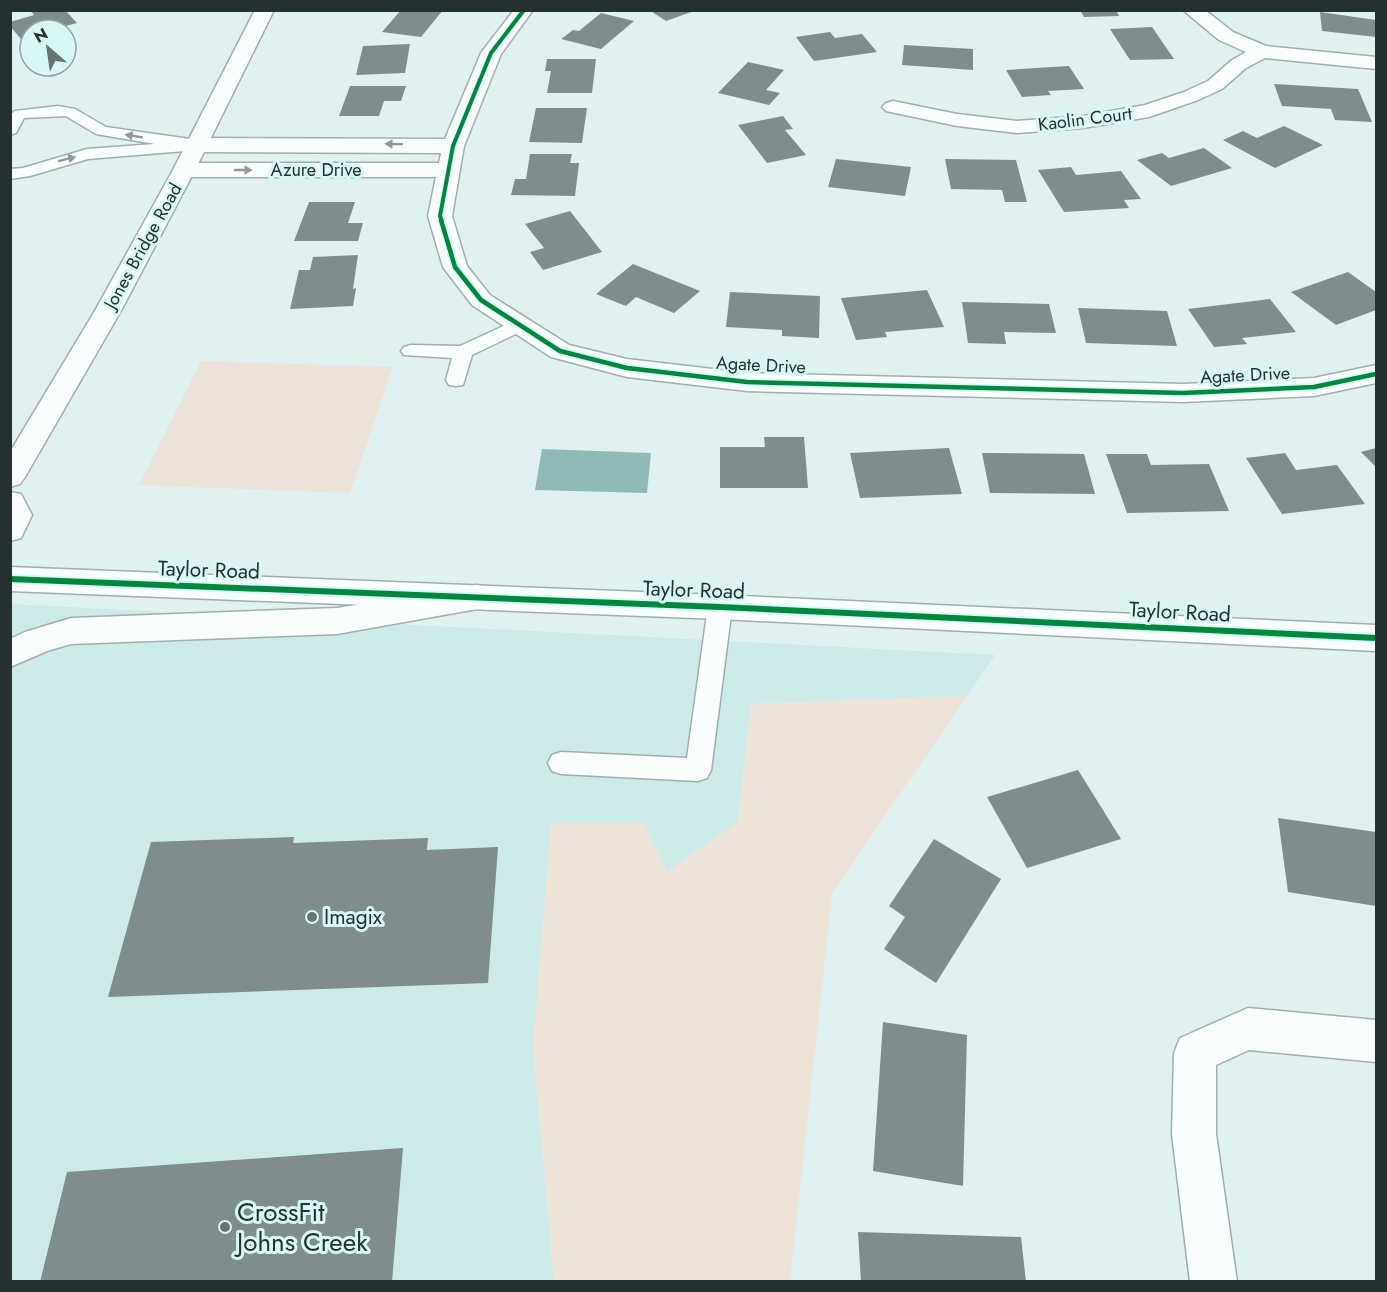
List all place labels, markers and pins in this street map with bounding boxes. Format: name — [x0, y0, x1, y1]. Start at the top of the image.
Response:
place label: Imagix — [324, 902, 382, 932]
marker: Imagix — [305, 910, 319, 924]
place label: CrossFit Johns Creek — [234, 1193, 368, 1261]
marker: CrossFit Johns Creek — [218, 1220, 232, 1234]

